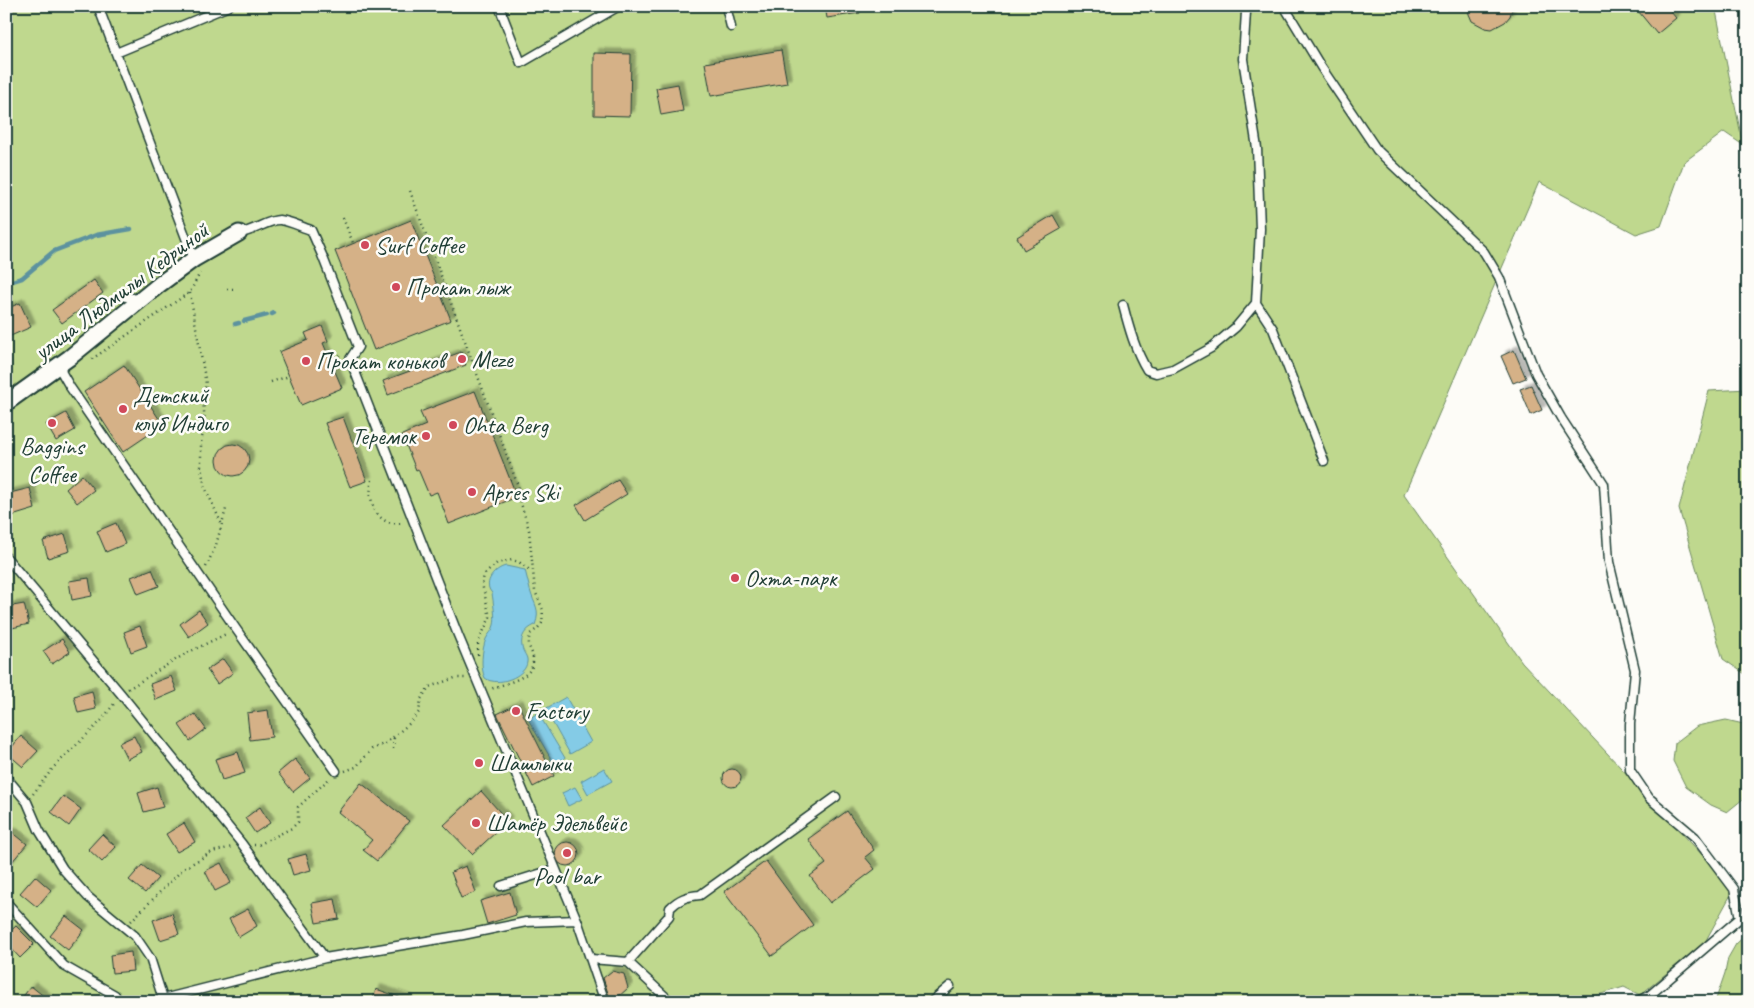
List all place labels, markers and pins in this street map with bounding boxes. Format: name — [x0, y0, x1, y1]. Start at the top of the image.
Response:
place label: Surf Coffee — [375, 230, 466, 260]
marker: Surf Coffee — [359, 239, 371, 251]
place label: Прокат лыж — [406, 272, 512, 302]
marker: Прокат лыж — [390, 281, 402, 293]
place label: Meze — [472, 344, 515, 374]
place label: Прокат коньков — [316, 346, 448, 376]
marker: Meze — [456, 353, 468, 365]
marker: Прокат коньков — [300, 355, 312, 367]
place label: Детский клуб Индиго — [133, 380, 230, 438]
marker: Детский клуб Индиго — [117, 403, 129, 415]
place label: Ohta Berg — [463, 410, 549, 440]
marker: Baggins Coffee — [46, 417, 58, 429]
marker: Ohta Berg — [447, 419, 459, 431]
place label: Теремок — [352, 421, 418, 451]
marker: Теремок — [420, 430, 432, 442]
place label: Baggins Coffee — [20, 431, 87, 489]
place label: Apres Ski — [482, 477, 561, 507]
marker: Apres Ski — [466, 486, 478, 498]
place label: Охта-парк — [745, 563, 839, 593]
marker: Охта-парк — [729, 572, 741, 584]
place label: Factory — [526, 696, 590, 726]
marker: Factory — [510, 705, 522, 717]
place label: Шашлыки — [489, 748, 573, 778]
marker: Шашлыки — [473, 757, 485, 769]
place label: Шатёр Эдельвейс — [486, 808, 628, 838]
marker: Шатёр Эдельвейс — [470, 817, 482, 829]
marker: Pool bar — [561, 847, 573, 859]
place label: Pool bar — [534, 861, 602, 891]

